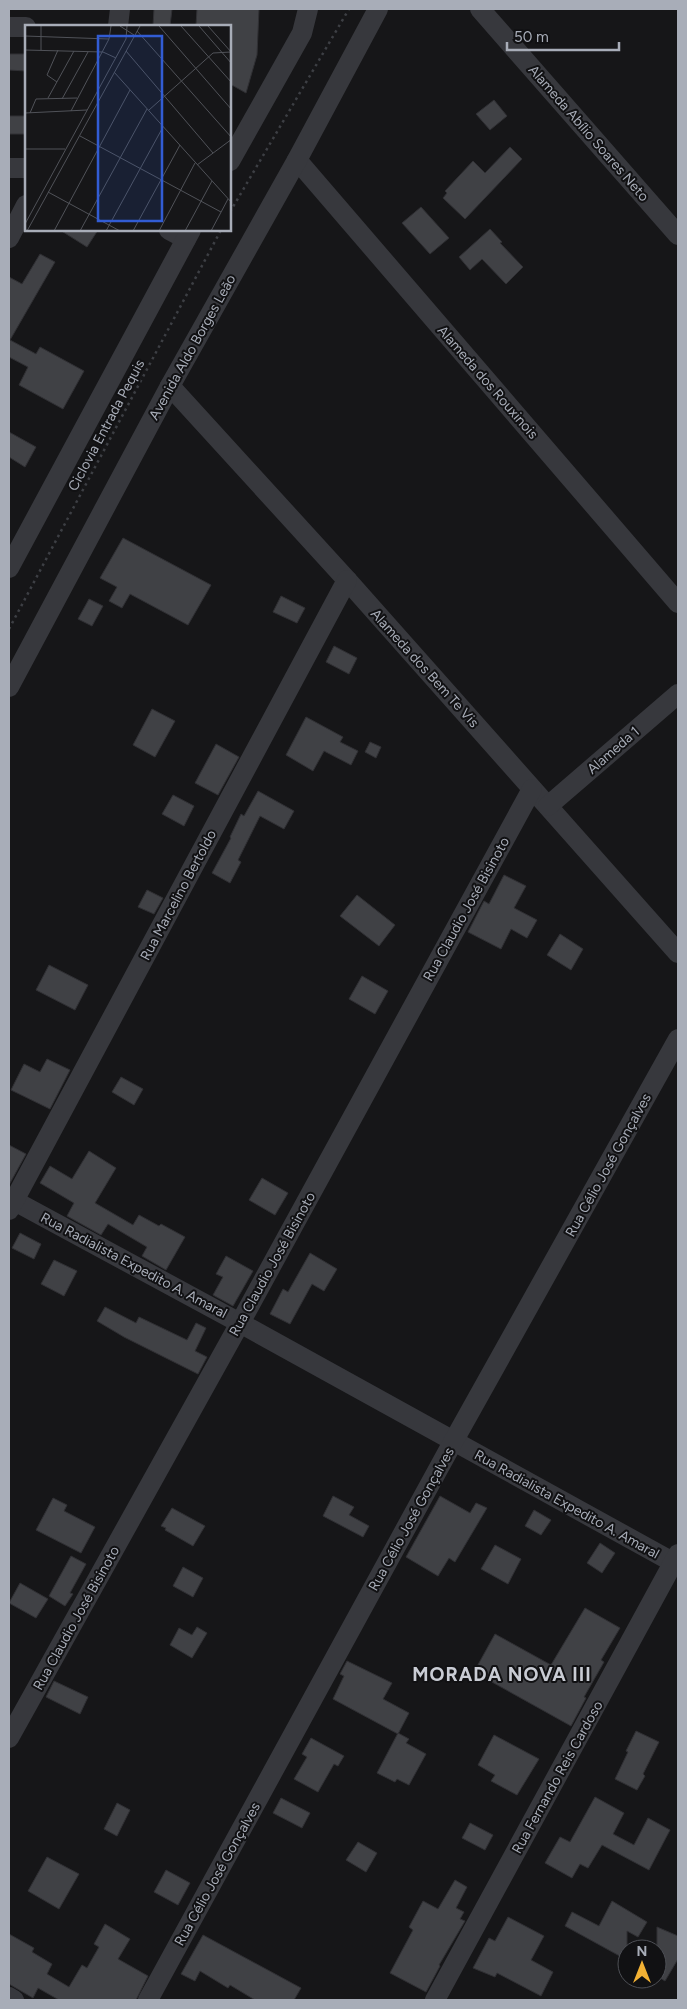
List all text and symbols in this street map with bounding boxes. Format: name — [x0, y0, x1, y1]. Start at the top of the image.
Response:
scale bar — [507, 20, 620, 52]
inset map — [25, 25, 231, 231]
text: 50 m — [514, 28, 549, 46]
street label: Alameda Abílio Soares Neto — [525, 62, 652, 205]
street label: Avenida Aldo Borges Leão — [145, 272, 240, 423]
street label: Alameda dos Rouxinois — [434, 322, 541, 442]
street label: Ciclovia Entrada Pequis — [65, 357, 148, 494]
street label: Alameda dos Bem Te Vis — [367, 606, 482, 731]
street label: Alameda 1 — [584, 723, 643, 778]
street label: Rua Marcelino Bertoldo — [137, 827, 220, 963]
street label: Rua Claudio José Bisinoto — [420, 834, 513, 984]
street label: Rua Célio José Gonçalves — [562, 1091, 655, 1240]
street label: Rua Claudio José Bisinoto — [226, 1189, 319, 1339]
street label: Rua Radialista Expedito A. Amaral — [38, 1209, 230, 1322]
street label: Rua Célio José Gonçalves — [365, 1445, 458, 1594]
street label: Rua Radialista Expedito A. Amaral — [471, 1446, 662, 1563]
street label: Rua Claudio José Bisinoto — [30, 1543, 123, 1693]
district label: MORADA NOVA III — [412, 1663, 592, 1686]
street label: Rua Fernando Reis Cardoso — [508, 1698, 607, 1857]
street label: Rua Célio José Gonçalves — [171, 1800, 264, 1949]
north arrow — [617, 1939, 667, 1989]
text: N — [637, 1943, 647, 1960]

